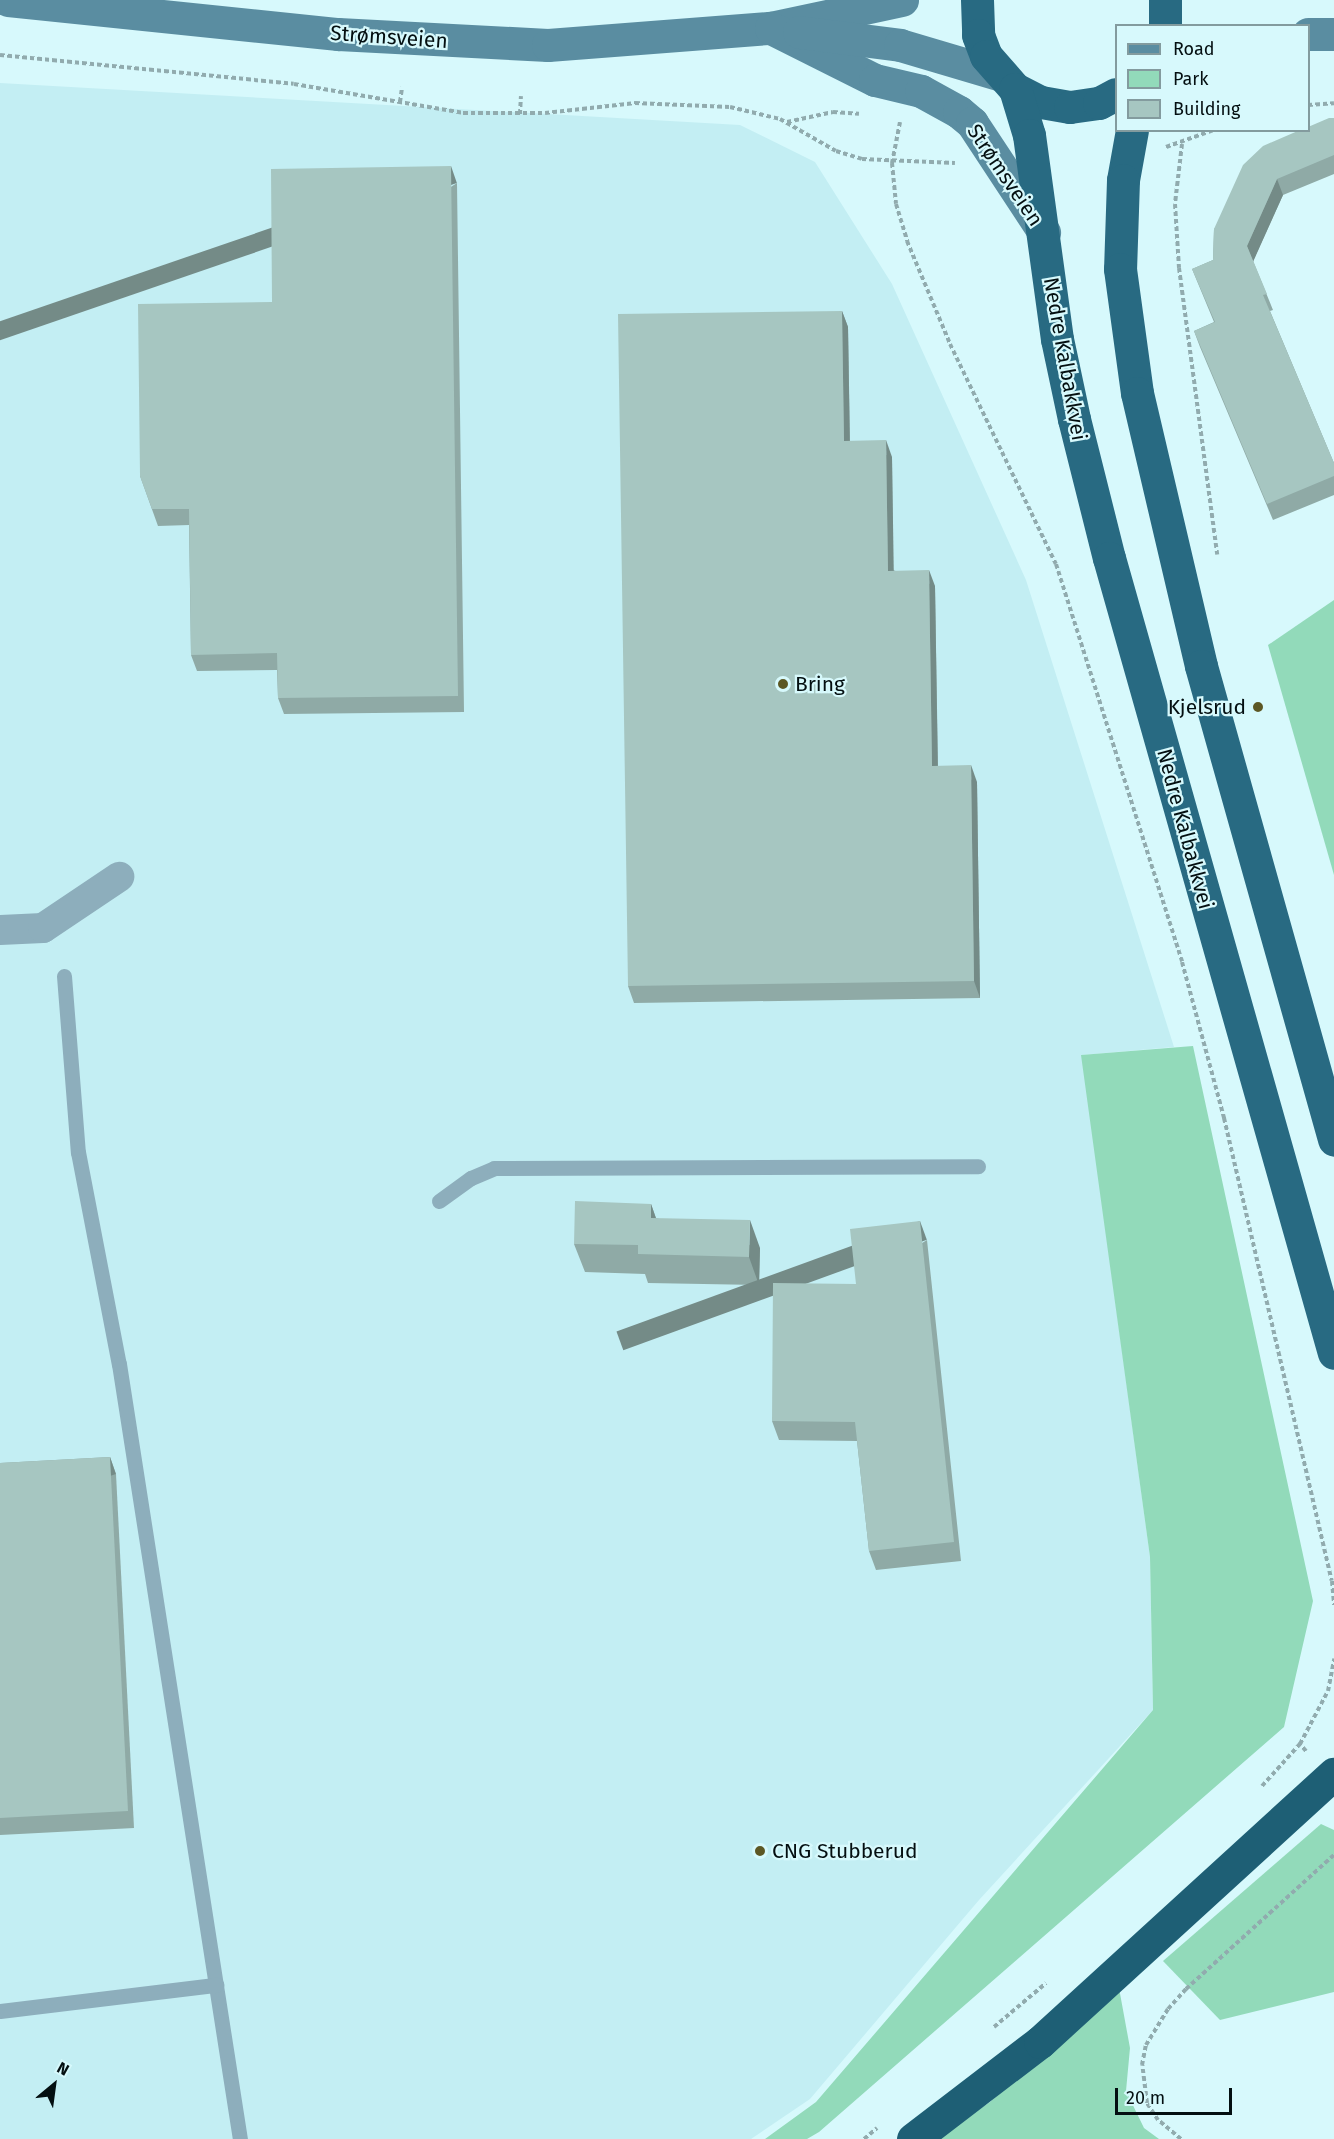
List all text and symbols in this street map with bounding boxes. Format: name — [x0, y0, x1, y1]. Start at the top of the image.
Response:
street label: Strømsveien — [329, 20, 449, 54]
legend — [1115, 24, 1310, 132]
text: Road — [1173, 38, 1215, 60]
text: Park — [1173, 68, 1208, 90]
text: Building — [1173, 98, 1240, 120]
street label: Strømsveien — [962, 119, 1048, 231]
street label: Nedre Kalbakkvei — [1038, 275, 1092, 443]
place label: Bring — [795, 671, 845, 697]
marker: Bring — [776, 677, 790, 691]
place label: Kjelsrud — [1168, 694, 1246, 720]
marker: Kjelsrud — [1251, 700, 1265, 714]
street label: Nedre Kalbakkvei — [1151, 746, 1219, 912]
place label: CNG Stubberud — [772, 1838, 917, 1864]
marker: CNG Stubberud — [753, 1844, 767, 1858]
north arrow — [24, 2055, 84, 2115]
text: N — [54, 2058, 72, 2080]
scale bar — [1118, 2076, 1235, 2114]
text: 20 m — [1126, 2087, 1165, 2109]

